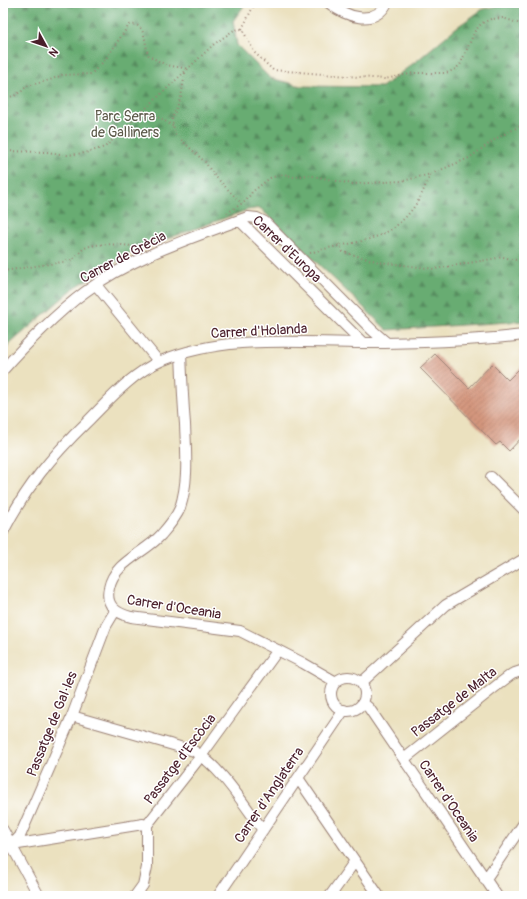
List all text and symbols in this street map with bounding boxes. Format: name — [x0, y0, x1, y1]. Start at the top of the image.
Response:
north arrow — [26, 26, 66, 66]
text: N — [46, 45, 61, 60]
park label: Parc Serra de Galliners — [91, 108, 160, 141]
street label: Carrer d'Europa — [249, 212, 325, 286]
street label: Carrer de Grècia — [77, 227, 169, 287]
street label: Carrer d'Holanda — [210, 320, 308, 342]
street label: Carrer d'Oceania — [126, 591, 222, 623]
street label: Passatge de Malta — [408, 663, 500, 741]
street label: Passatge de Gal·les — [23, 668, 81, 779]
street label: Passatge d'Escòcia — [140, 710, 220, 808]
street label: Carrer d'Anglaterra — [231, 744, 307, 846]
street label: Carrer d'Oceania — [415, 757, 483, 845]

